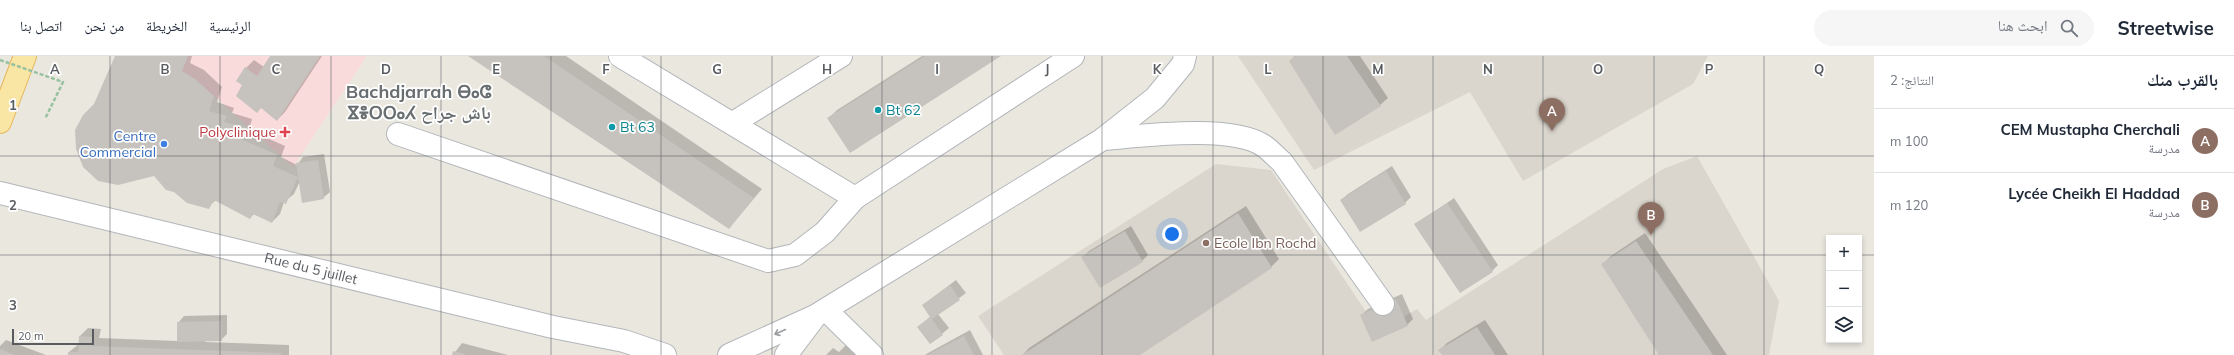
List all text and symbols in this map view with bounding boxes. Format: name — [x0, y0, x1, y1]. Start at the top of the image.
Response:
search box — [1814, 10, 2094, 46]
text: ابحث هنا — [1998, 16, 2048, 35]
text: Streetwise — [2118, 16, 2214, 40]
text: اتصل بنا — [20, 17, 62, 35]
text: من نحن — [84, 17, 124, 35]
text: الخريطة — [146, 17, 187, 35]
text: الرئيسية — [209, 17, 251, 35]
icon: search — [2058, 17, 2080, 39]
text: A — [50, 61, 60, 77]
text: B — [161, 61, 170, 77]
text: C — [272, 61, 281, 77]
text: D — [381, 61, 391, 77]
text: E — [492, 61, 500, 77]
text: F — [602, 61, 610, 77]
text: G — [712, 61, 722, 77]
text: H — [822, 61, 832, 77]
text: I — [935, 61, 939, 77]
text: J — [1045, 61, 1049, 77]
text: K — [1153, 61, 1163, 77]
text: L — [1264, 61, 1272, 77]
text: M — [1372, 61, 1384, 77]
text: N — [1483, 61, 1493, 77]
text: O — [1593, 61, 1603, 77]
text: P — [1705, 61, 1714, 77]
text: Q — [1814, 61, 1824, 77]
text: بالقرب منك — [2147, 69, 2218, 90]
text: النتائج: 2 — [1890, 72, 1934, 88]
district label: Bachdjarrah ⴱⴰⵛ ⴵⴻⵔⵔⴰⵃ باش جراح — [346, 80, 492, 124]
text: 1 — [9, 97, 17, 113]
pin: A — [1539, 98, 1565, 131]
place label: Bt 62 — [886, 101, 921, 119]
marker: Bt 62 — [873, 105, 883, 115]
place label: Bt 63 — [620, 118, 655, 136]
text: CEM Mustapha Cherchali — [2000, 120, 2180, 139]
marker: Bt 63 — [607, 122, 617, 132]
place label: Polyclinique — [199, 123, 276, 141]
marker: Polyclinique — [279, 126, 291, 138]
place label: Centre Commercial — [80, 127, 156, 161]
text: 100 m — [1890, 133, 1928, 149]
text: A — [2200, 133, 2210, 149]
marker: Centre Commercial — [159, 139, 169, 149]
text: مدرسة — [2148, 140, 2180, 156]
text: Lycée Cheikh El Haddad — [2008, 184, 2180, 203]
text: 2 — [9, 197, 17, 213]
text: 120 m — [1890, 197, 1928, 213]
text: B — [2201, 197, 2210, 213]
pin: B — [1638, 202, 1664, 235]
text: مدرسة — [2148, 204, 2180, 220]
your location — [1162, 224, 1182, 244]
place label: Ecole Ibn Rochd — [1214, 234, 1317, 252]
map controls — [1826, 235, 1862, 343]
button: + — [1826, 235, 1862, 271]
marker: Ecole Ibn Rochd — [1201, 238, 1211, 248]
street label: Rue du 5 juillet — [263, 248, 359, 288]
button: − — [1826, 271, 1862, 307]
text: 3 — [9, 297, 17, 313]
button: layers — [1826, 307, 1862, 343]
scale bar — [12, 327, 94, 346]
text: 20 m — [18, 329, 44, 343]
one-way arrow — [774, 329, 786, 336]

